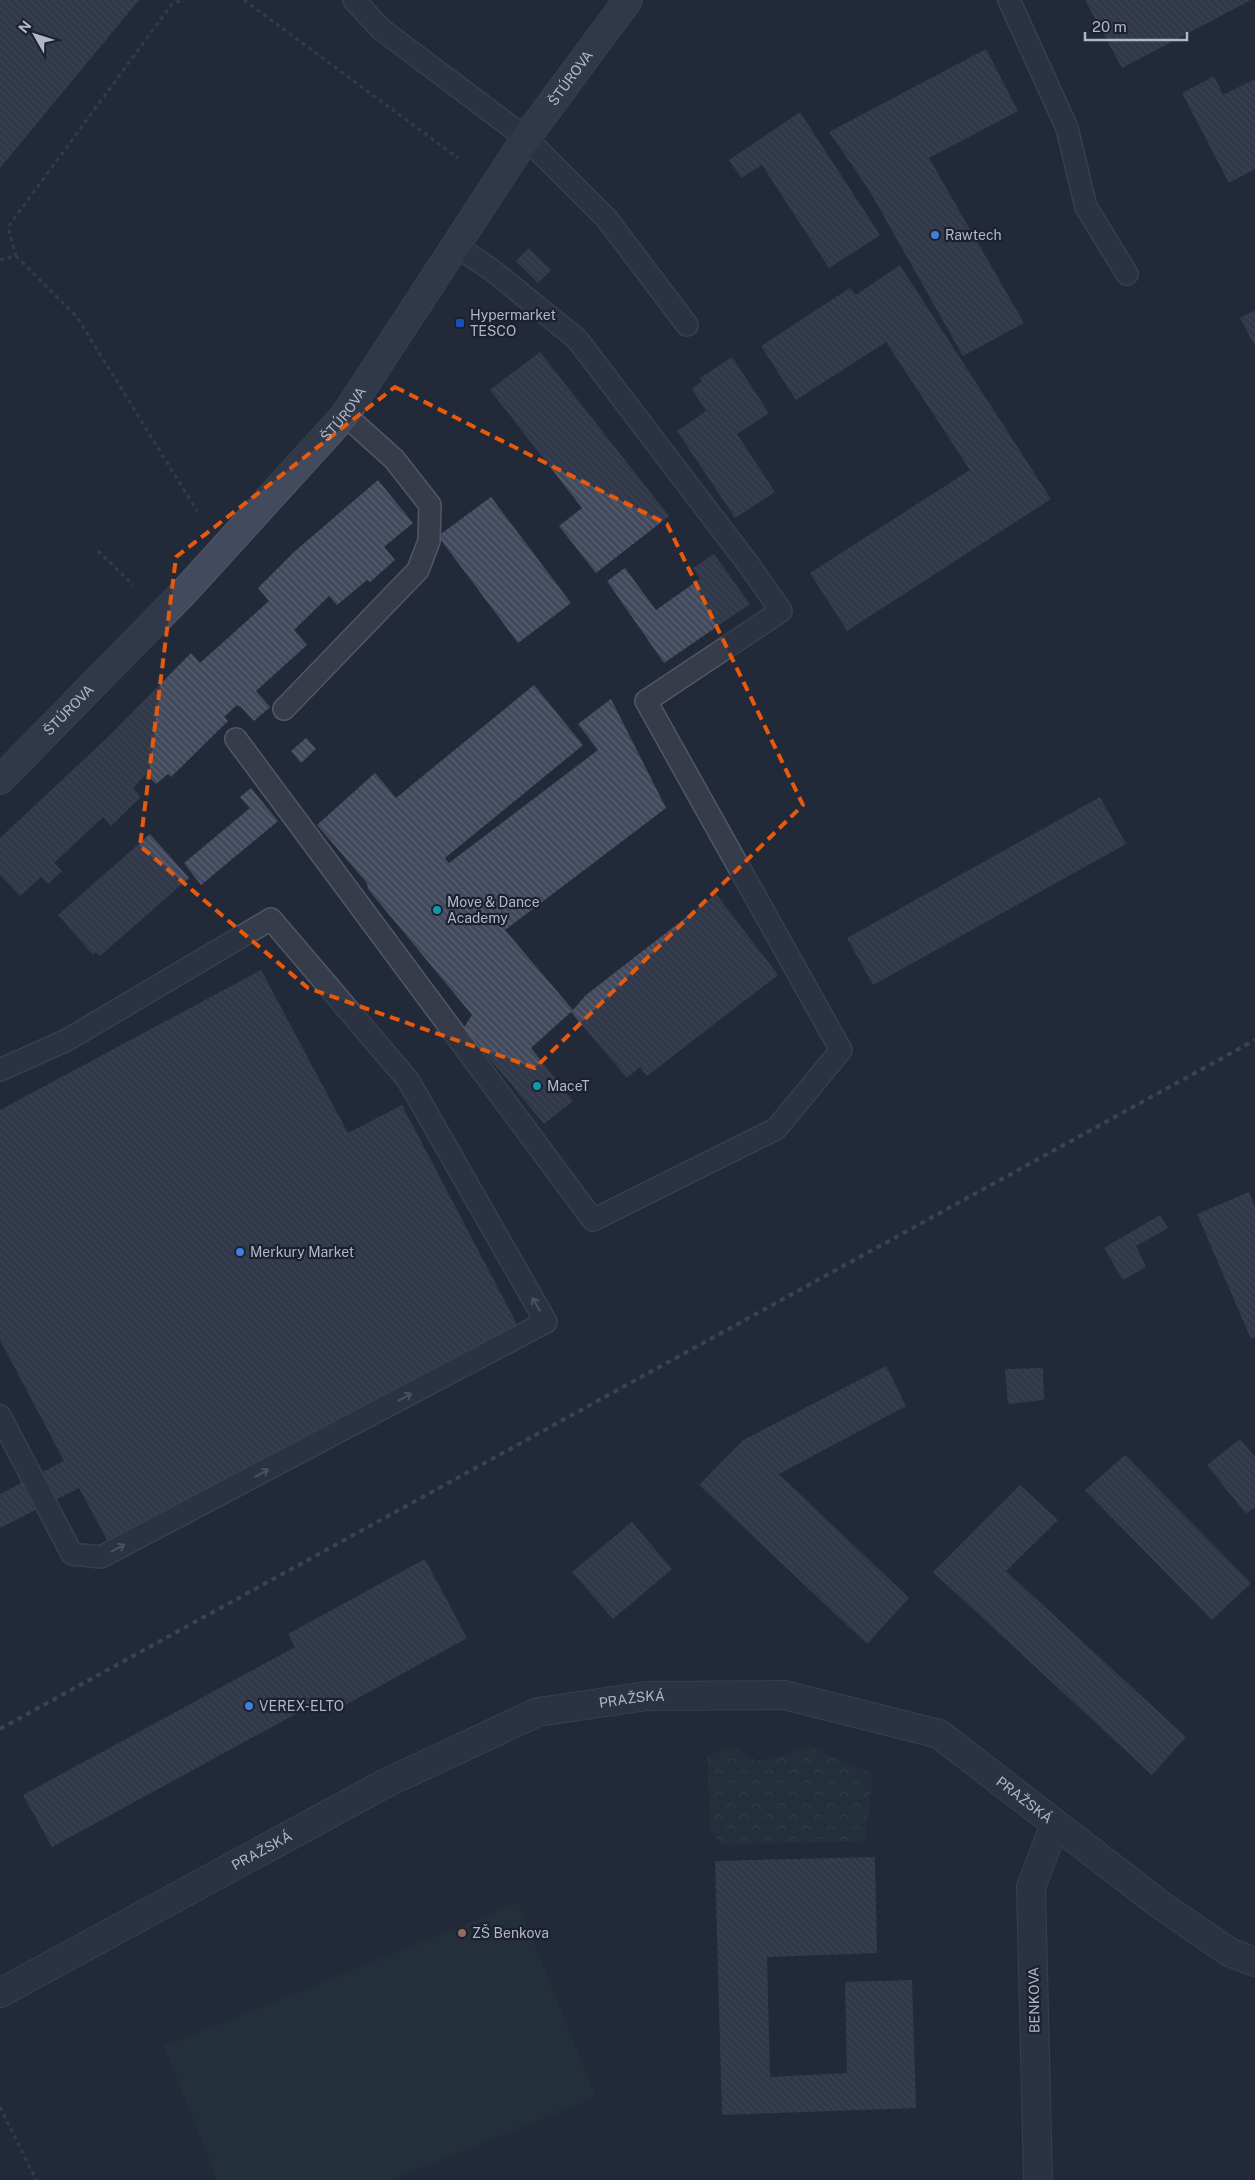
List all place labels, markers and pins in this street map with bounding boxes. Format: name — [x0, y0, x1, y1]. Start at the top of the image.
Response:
place label: Rawtech — [945, 227, 1002, 243]
marker: Rawtech — [929, 229, 941, 241]
place label: Hypermarket TESCO — [470, 307, 556, 339]
marker: Hypermarket TESCO — [454, 317, 466, 329]
place label: Move & Dance Academy — [447, 894, 540, 926]
marker: Move & Dance Academy — [431, 904, 443, 916]
place label: MaceT — [547, 1078, 590, 1094]
marker: MaceT — [531, 1080, 543, 1092]
place label: Merkury Market — [250, 1244, 354, 1260]
marker: Merkury Market — [234, 1246, 246, 1258]
place label: VEREX-ELTO — [259, 1698, 344, 1714]
marker: VEREX-ELTO — [243, 1700, 255, 1712]
place label: ZŠ Benkova — [472, 1924, 549, 1941]
marker: ZŠ Benkova — [456, 1927, 468, 1939]

